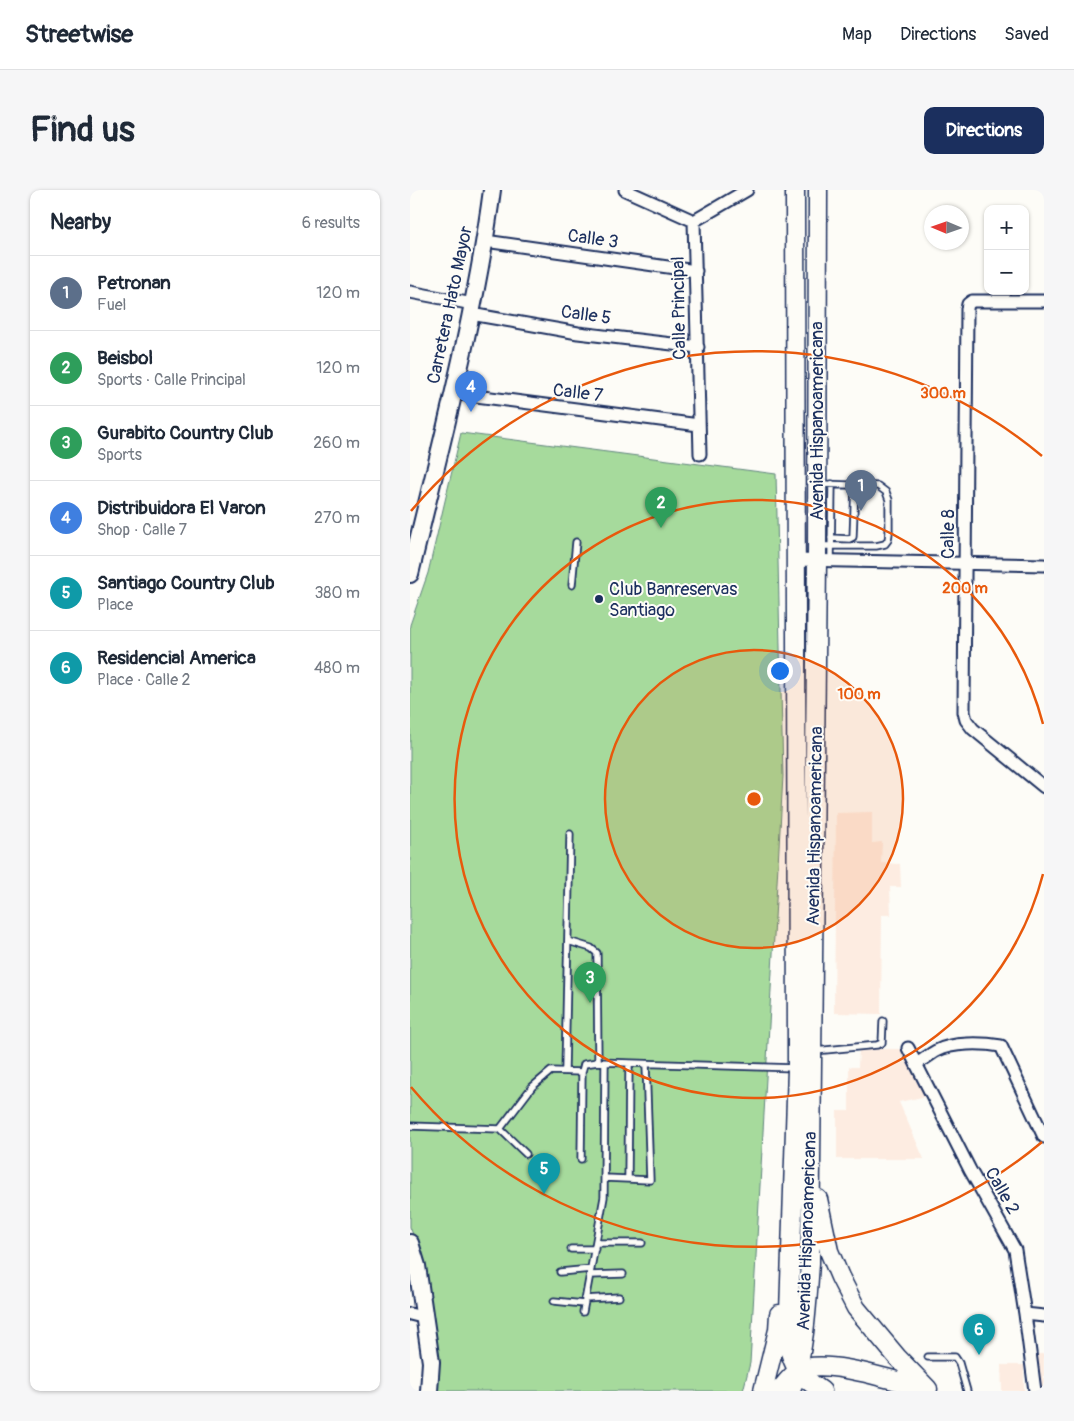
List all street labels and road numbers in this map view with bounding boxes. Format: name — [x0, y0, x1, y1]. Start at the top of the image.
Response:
street label: Carretera Hato Mayor — [422, 223, 478, 386]
street label: Calle 3 — [566, 224, 620, 254]
street label: Calle Principal — [667, 256, 691, 360]
street label: Calle 5 — [559, 300, 613, 330]
street label: Avenida Hispanoamericana — [806, 321, 829, 521]
street label: Calle 7 — [552, 379, 605, 408]
street label: Calle 8 — [937, 509, 960, 559]
street label: Avenida Hispanoamericana — [802, 726, 828, 926]
street label: Avenida Hispanoamericana — [792, 1131, 822, 1331]
street label: Calle 2 — [980, 1163, 1024, 1219]

